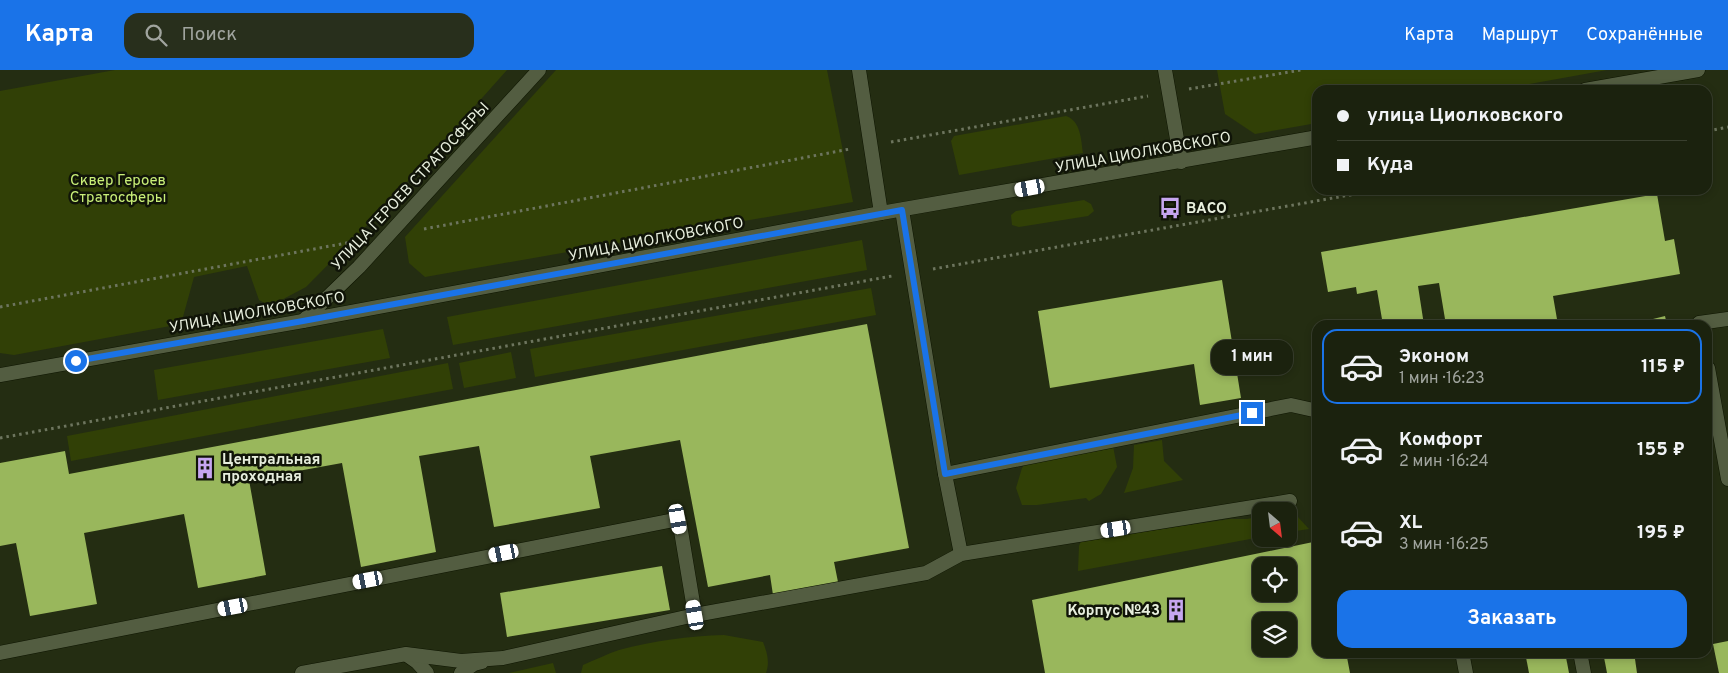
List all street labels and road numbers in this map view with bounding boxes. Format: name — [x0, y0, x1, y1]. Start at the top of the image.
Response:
street label: УЛИЦА ГЕРОЕВ СТРАТОСФЕРЫ — [328, 99, 494, 275]
street label: УЛИЦА ЦИОЛКОВСКОГО — [1054, 129, 1233, 178]
street label: УЛИЦА ЦИОЛКОВСКОГО — [567, 214, 746, 267]
street label: УЛИЦА ЦИОЛКОВСКОГО — [168, 289, 347, 338]

